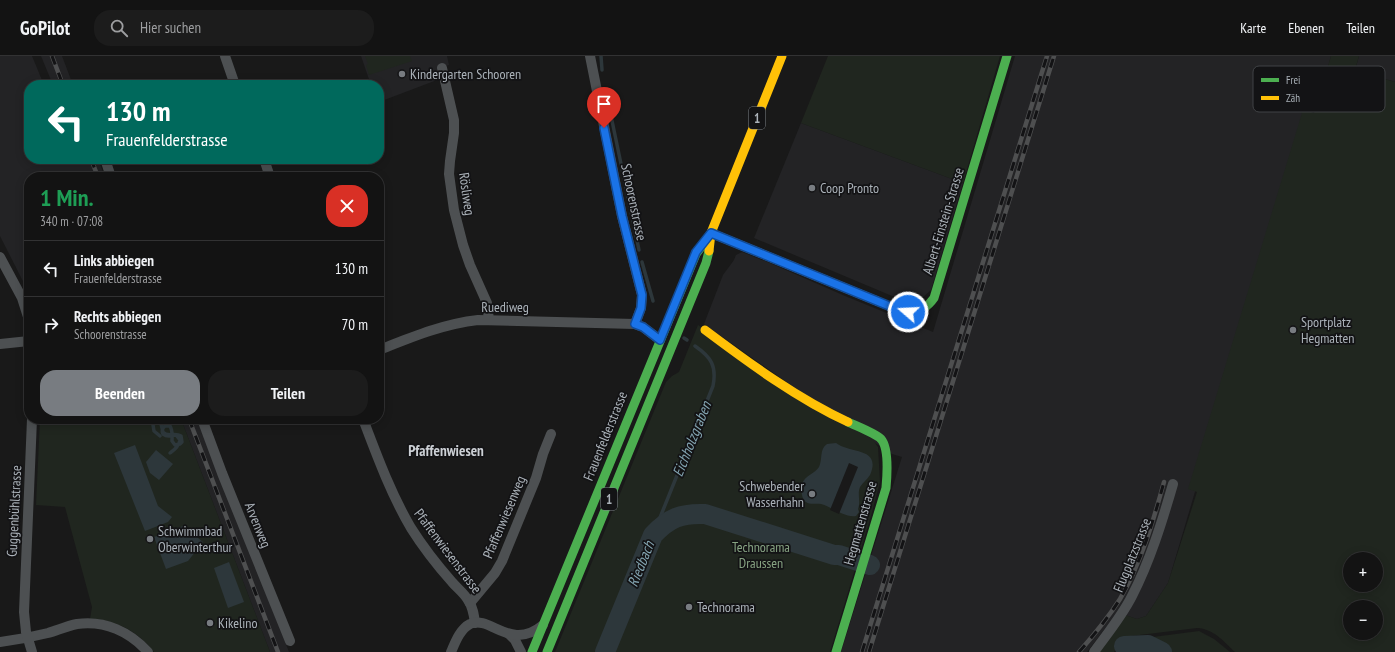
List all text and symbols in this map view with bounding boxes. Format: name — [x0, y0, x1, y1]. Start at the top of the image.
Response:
search box — [94, 10, 374, 46]
text: GoPilot — [20, 16, 70, 40]
icon: search — [108, 17, 130, 39]
text: Hier suchen — [140, 18, 201, 37]
text: Karte — [1240, 19, 1266, 37]
text: Ebenen — [1288, 19, 1324, 37]
text: Teilen — [1346, 19, 1375, 37]
place label: Kindergarten Schooren — [410, 65, 521, 83]
legend — [1253, 66, 1385, 112]
marker: Kindergarten Schooren — [397, 69, 407, 79]
text: Frei — [1286, 73, 1301, 87]
pin — [587, 87, 621, 128]
text: Zäh — [1286, 91, 1300, 105]
text: 130 m — [106, 92, 170, 129]
icon: arrive — [593, 93, 615, 115]
icon: left — [40, 96, 92, 148]
road number: 1 — [749, 107, 765, 129]
text: Frauenfelderstrasse — [106, 128, 228, 151]
street label: Schoorenstrasse — [617, 162, 651, 242]
street label: Albert-Einstein-Strasse — [918, 165, 968, 277]
street label: Rösliweg — [455, 171, 479, 217]
place label: Coop Pronto — [820, 179, 879, 197]
text: 1 Min. — [40, 182, 94, 213]
marker: Coop Pronto — [807, 183, 817, 193]
button: close — [326, 185, 368, 227]
text: 340 m · 07:08 — [40, 213, 103, 230]
text: Links abbiegen — [74, 251, 154, 270]
icon: left — [40, 258, 62, 280]
text: 130 m — [335, 259, 368, 278]
text: Frauenfelderstrasse — [74, 270, 162, 287]
position arrow — [887, 291, 929, 333]
street label: Ruediweg — [481, 298, 529, 316]
text: Rechts abbiegen — [74, 307, 161, 326]
place label: Sportplatz Hegmatten — [1301, 313, 1354, 347]
icon: right — [40, 314, 62, 336]
text: 70 m — [342, 315, 368, 334]
marker: Sportplatz Hegmatten — [1288, 325, 1298, 335]
text: Schoorenstrasse — [74, 326, 147, 343]
button: Beenden — [40, 370, 200, 416]
button: Teilen — [208, 370, 368, 416]
street label: Frauenfelderstrasse — [579, 389, 631, 483]
water label: Eichholzgraben — [668, 397, 716, 479]
district label: Pfaffenwiesen — [408, 441, 484, 460]
street label: Guggenbühlstrasse — [3, 464, 25, 557]
street label: Pfaffenwiesenweg — [478, 473, 530, 561]
place label: Schwebender Wasserhahn — [739, 477, 804, 511]
street label: Hegmattenstrasse — [839, 479, 881, 567]
road number: 1 — [601, 488, 617, 510]
marker: Schwebender Wasserhahn — [807, 489, 817, 499]
street label: Arvenweg — [241, 500, 275, 550]
street label: Pfaffenwiesenstrasse — [410, 505, 486, 597]
street label: Flugplatzstrasse — [1109, 515, 1155, 595]
place label: Schwimmbad Oberwinterthur — [158, 522, 233, 556]
marker: Schwimmbad Oberwinterthur — [145, 534, 155, 544]
water label: Riedbach — [623, 537, 659, 589]
park label: Technorama Draussen — [732, 538, 790, 572]
map controls — [1343, 552, 1383, 640]
button: + — [1343, 552, 1383, 592]
place label: Technorama — [697, 598, 755, 616]
button: − — [1343, 600, 1383, 640]
marker: Technorama — [684, 602, 694, 612]
place label: Kikelino — [218, 614, 258, 632]
marker: Kikelino — [205, 618, 215, 628]

